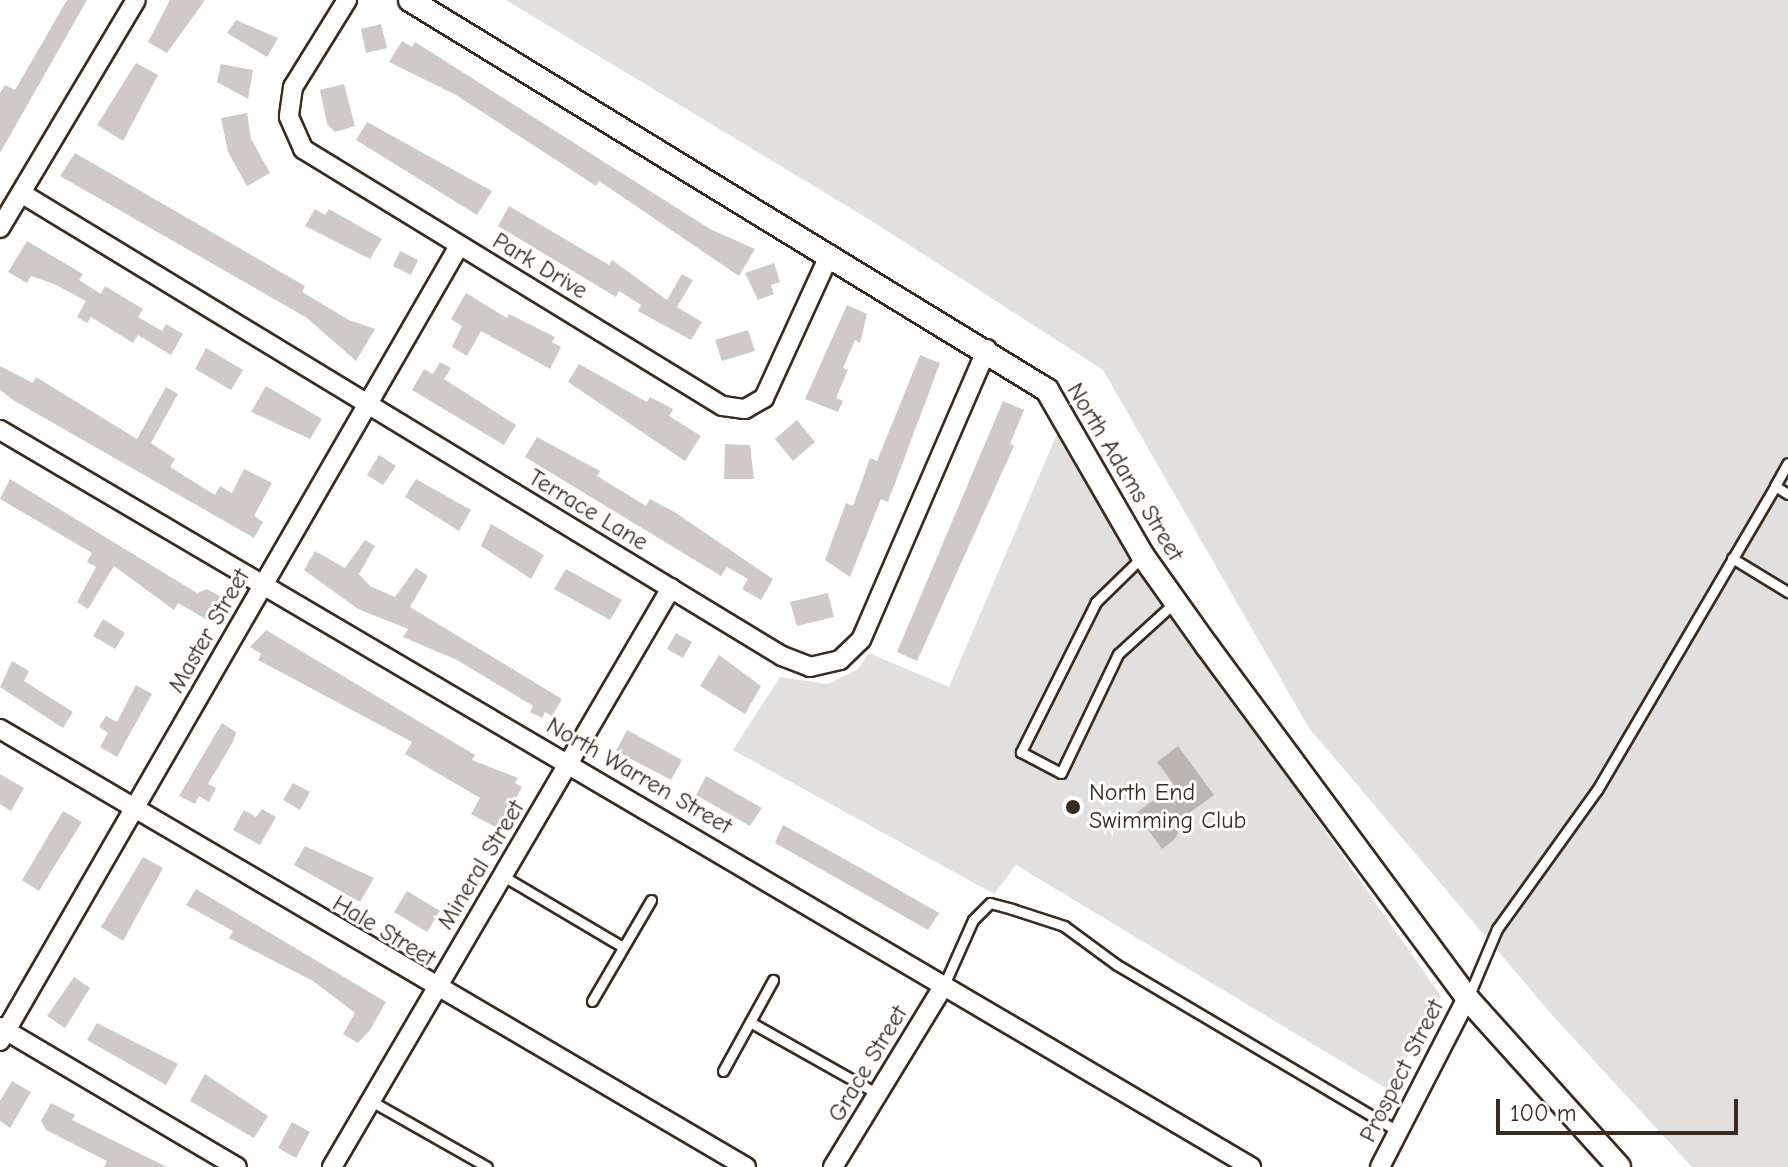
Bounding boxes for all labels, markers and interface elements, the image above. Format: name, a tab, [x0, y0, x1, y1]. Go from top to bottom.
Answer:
street label: Park Drive	[487, 226, 593, 306]
street label: North Adams Street	[1060, 378, 1190, 566]
street label: Terrace Lane	[523, 463, 653, 557]
street label: Master Street	[162, 564, 256, 698]
street label: North Warren Street	[541, 711, 737, 841]
place label: North End Swimming Club	[1089, 779, 1246, 835]
street label: Mineral Street	[431, 795, 531, 935]
marker: North End Swimming Club	[1064, 798, 1082, 816]
street label: Hale Street	[327, 889, 441, 973]
street label: Prospect Street	[1354, 995, 1450, 1147]
street label: Grace Street	[822, 1001, 914, 1127]
scale bar	[1500, 1083, 1742, 1133]
text: 100 m	[1510, 1099, 1577, 1127]

